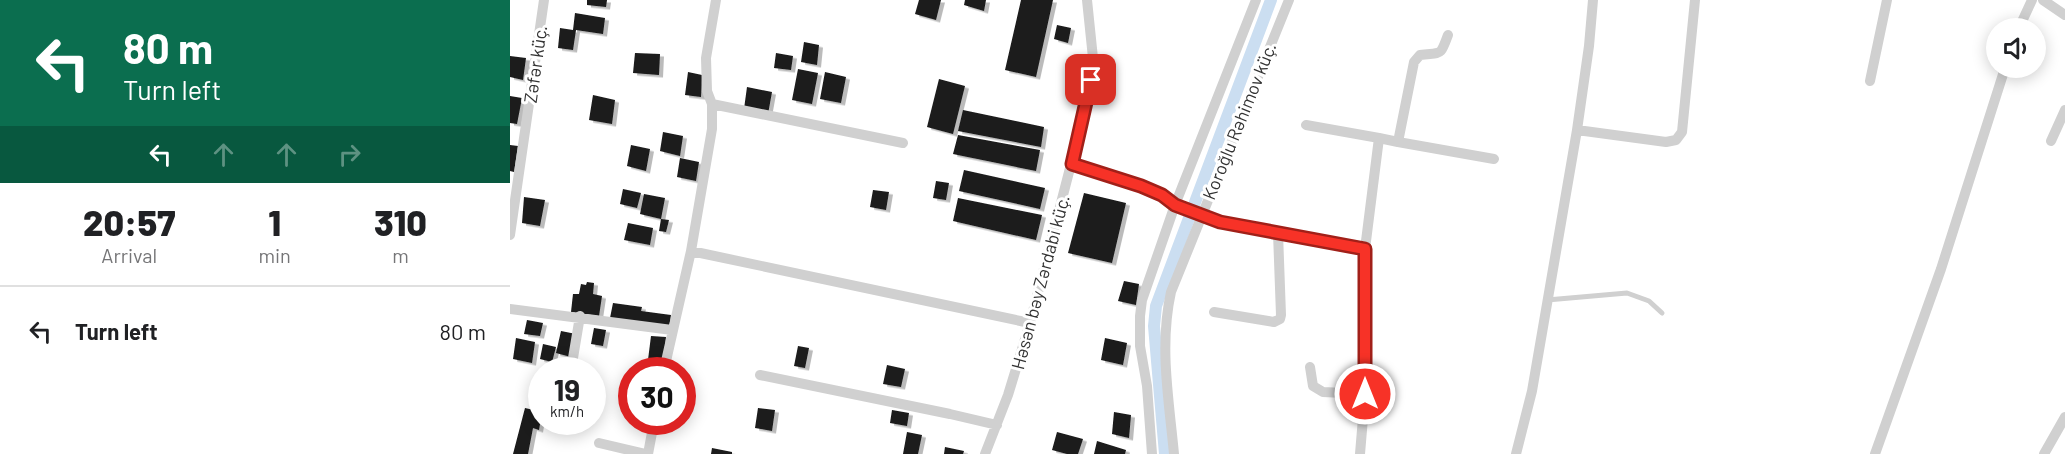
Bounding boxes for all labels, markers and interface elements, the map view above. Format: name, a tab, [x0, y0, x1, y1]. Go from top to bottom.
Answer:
map controls	[1986, 18, 2046, 78]
button: sound	[1986, 18, 2046, 78]
text: 80 m	[123, 22, 213, 72]
icon: left	[24, 24, 102, 102]
street label: Zəfər küç.	[519, 24, 551, 104]
street label: Koroğlu Rəhimov küç.	[1197, 39, 1281, 203]
pin	[1065, 54, 1116, 105]
icon: arrive	[1074, 63, 1107, 96]
text: Turn left	[123, 73, 221, 105]
icon: left	[144, 138, 177, 171]
icon: ahead	[207, 138, 240, 171]
icon: ahead	[270, 138, 303, 171]
icon: right	[333, 138, 366, 171]
street label: Həsən bəy Zərdabi küç.	[1006, 192, 1074, 372]
text: 20:57	[83, 200, 175, 243]
text: 1	[268, 200, 281, 243]
text: 310	[374, 200, 427, 243]
text: Arrival	[101, 243, 157, 267]
text: min	[258, 243, 291, 267]
text: m	[392, 243, 409, 267]
icon: left	[24, 315, 57, 348]
text: Turn left	[75, 318, 158, 344]
text: 80 m	[440, 318, 486, 344]
speed limit sign: 30	[618, 357, 696, 435]
position arrow	[1333, 362, 1397, 426]
text: 19	[554, 371, 580, 407]
text: km/h	[550, 402, 584, 420]

